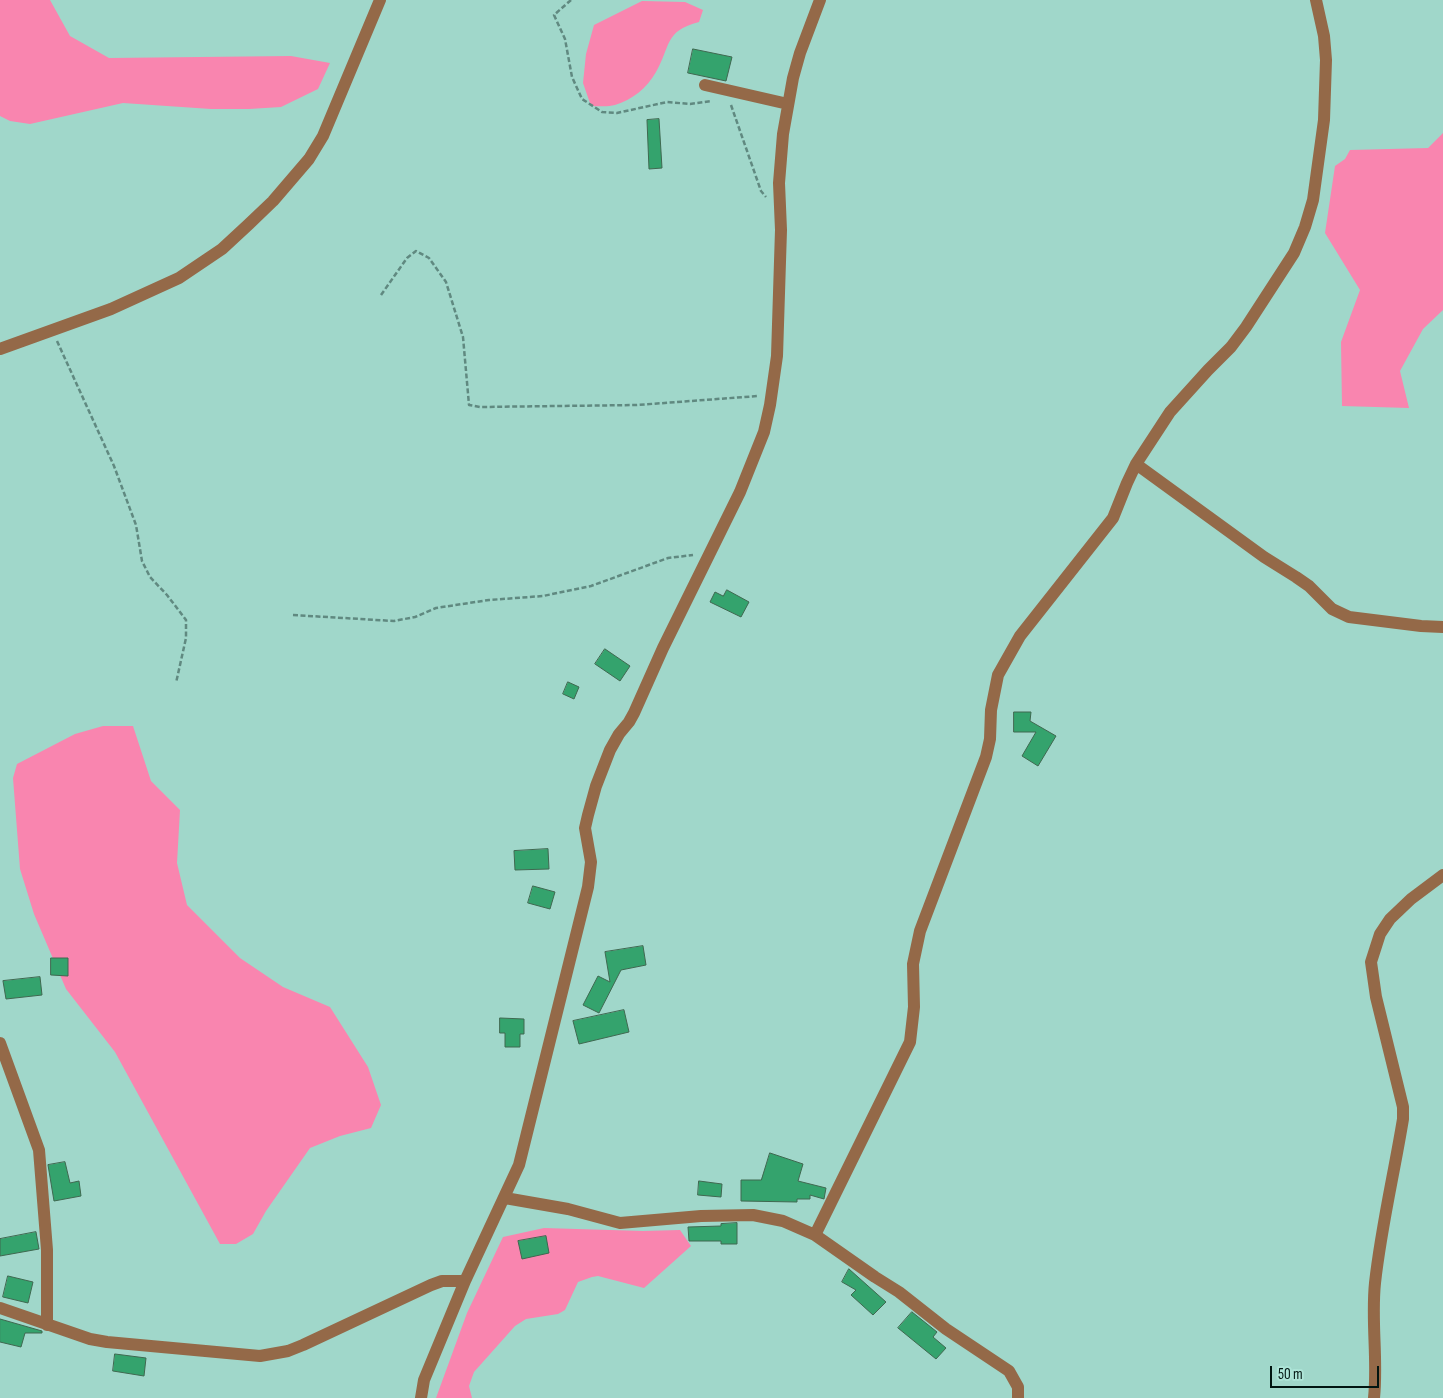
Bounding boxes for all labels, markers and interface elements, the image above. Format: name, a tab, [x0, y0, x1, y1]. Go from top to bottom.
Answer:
scale bar	[1273, 1356, 1382, 1388]
text: 50 m	[1278, 1365, 1303, 1384]

